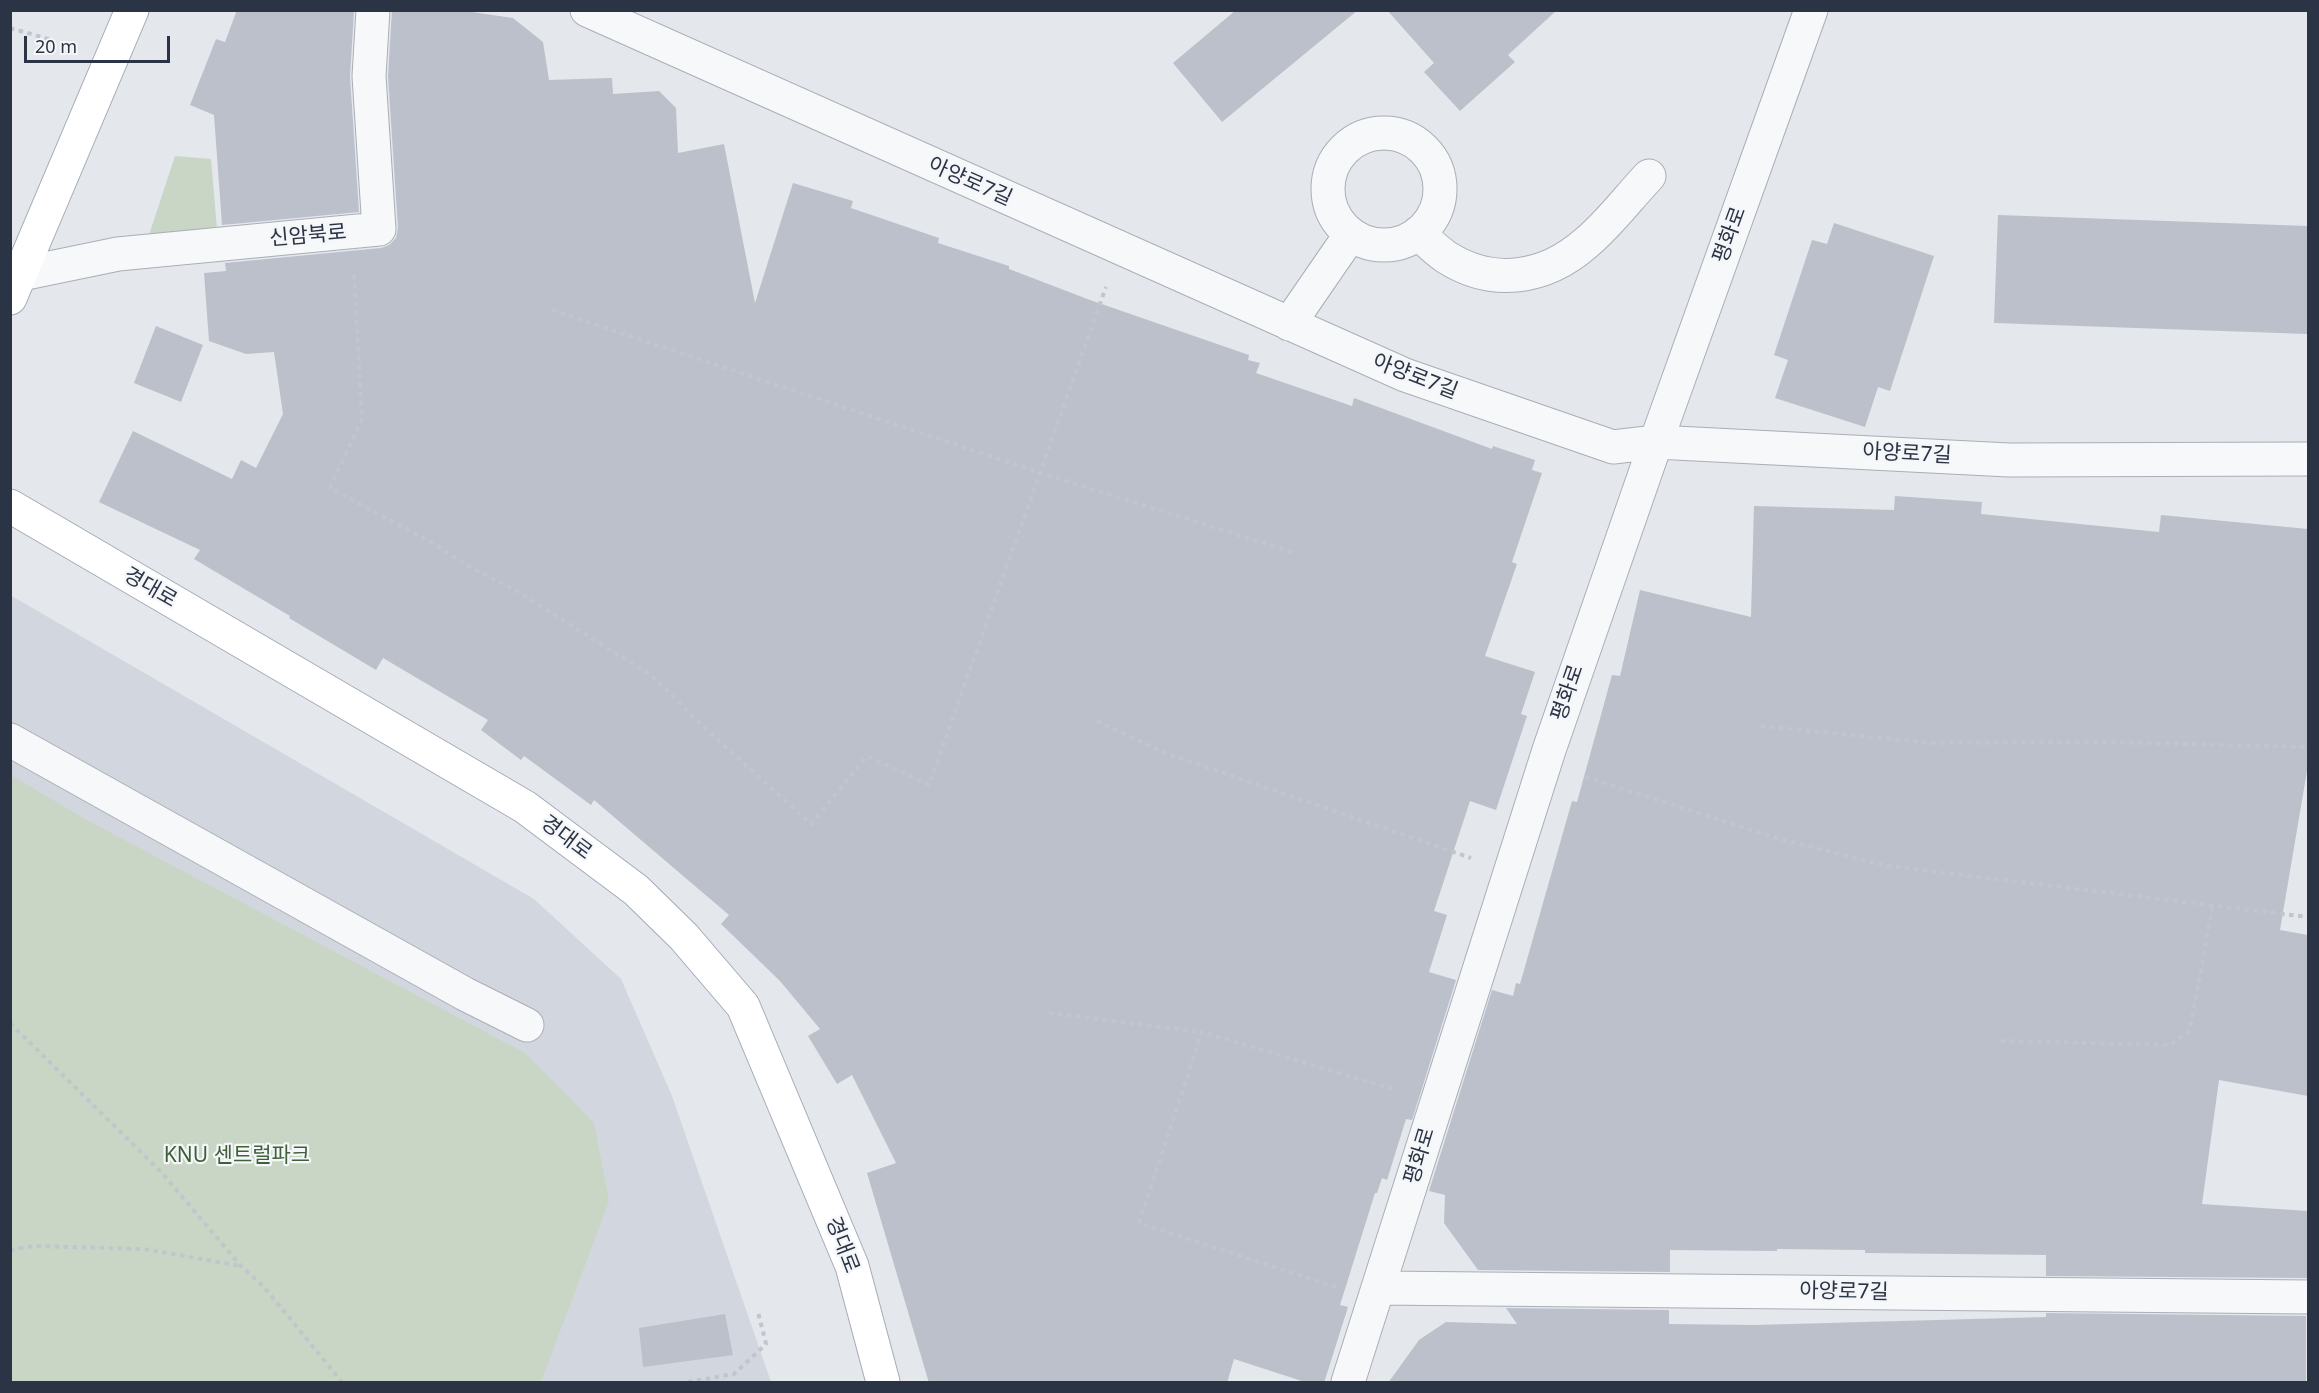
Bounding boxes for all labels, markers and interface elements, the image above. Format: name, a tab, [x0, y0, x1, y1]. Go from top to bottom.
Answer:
scale bar	[27, 24, 172, 62]
text: 20 m	[35, 34, 77, 58]
street label: 아양로7길	[924, 152, 1016, 212]
street label: 평화로	[1708, 203, 1752, 267]
street label: 신암북로	[268, 220, 348, 252]
street label: 아양로7길	[1369, 349, 1461, 405]
street label: 아양로7길	[1862, 439, 1952, 469]
street label: 경대로	[119, 563, 181, 613]
street label: 평화로	[1547, 661, 1589, 725]
street label: 경대로	[535, 810, 597, 866]
street label: 평화로	[1399, 1125, 1441, 1187]
park label: KNU 센트럴파크	[164, 1143, 310, 1169]
street label: 경대로	[820, 1213, 864, 1277]
street label: 아양로7길	[1799, 1279, 1889, 1305]

